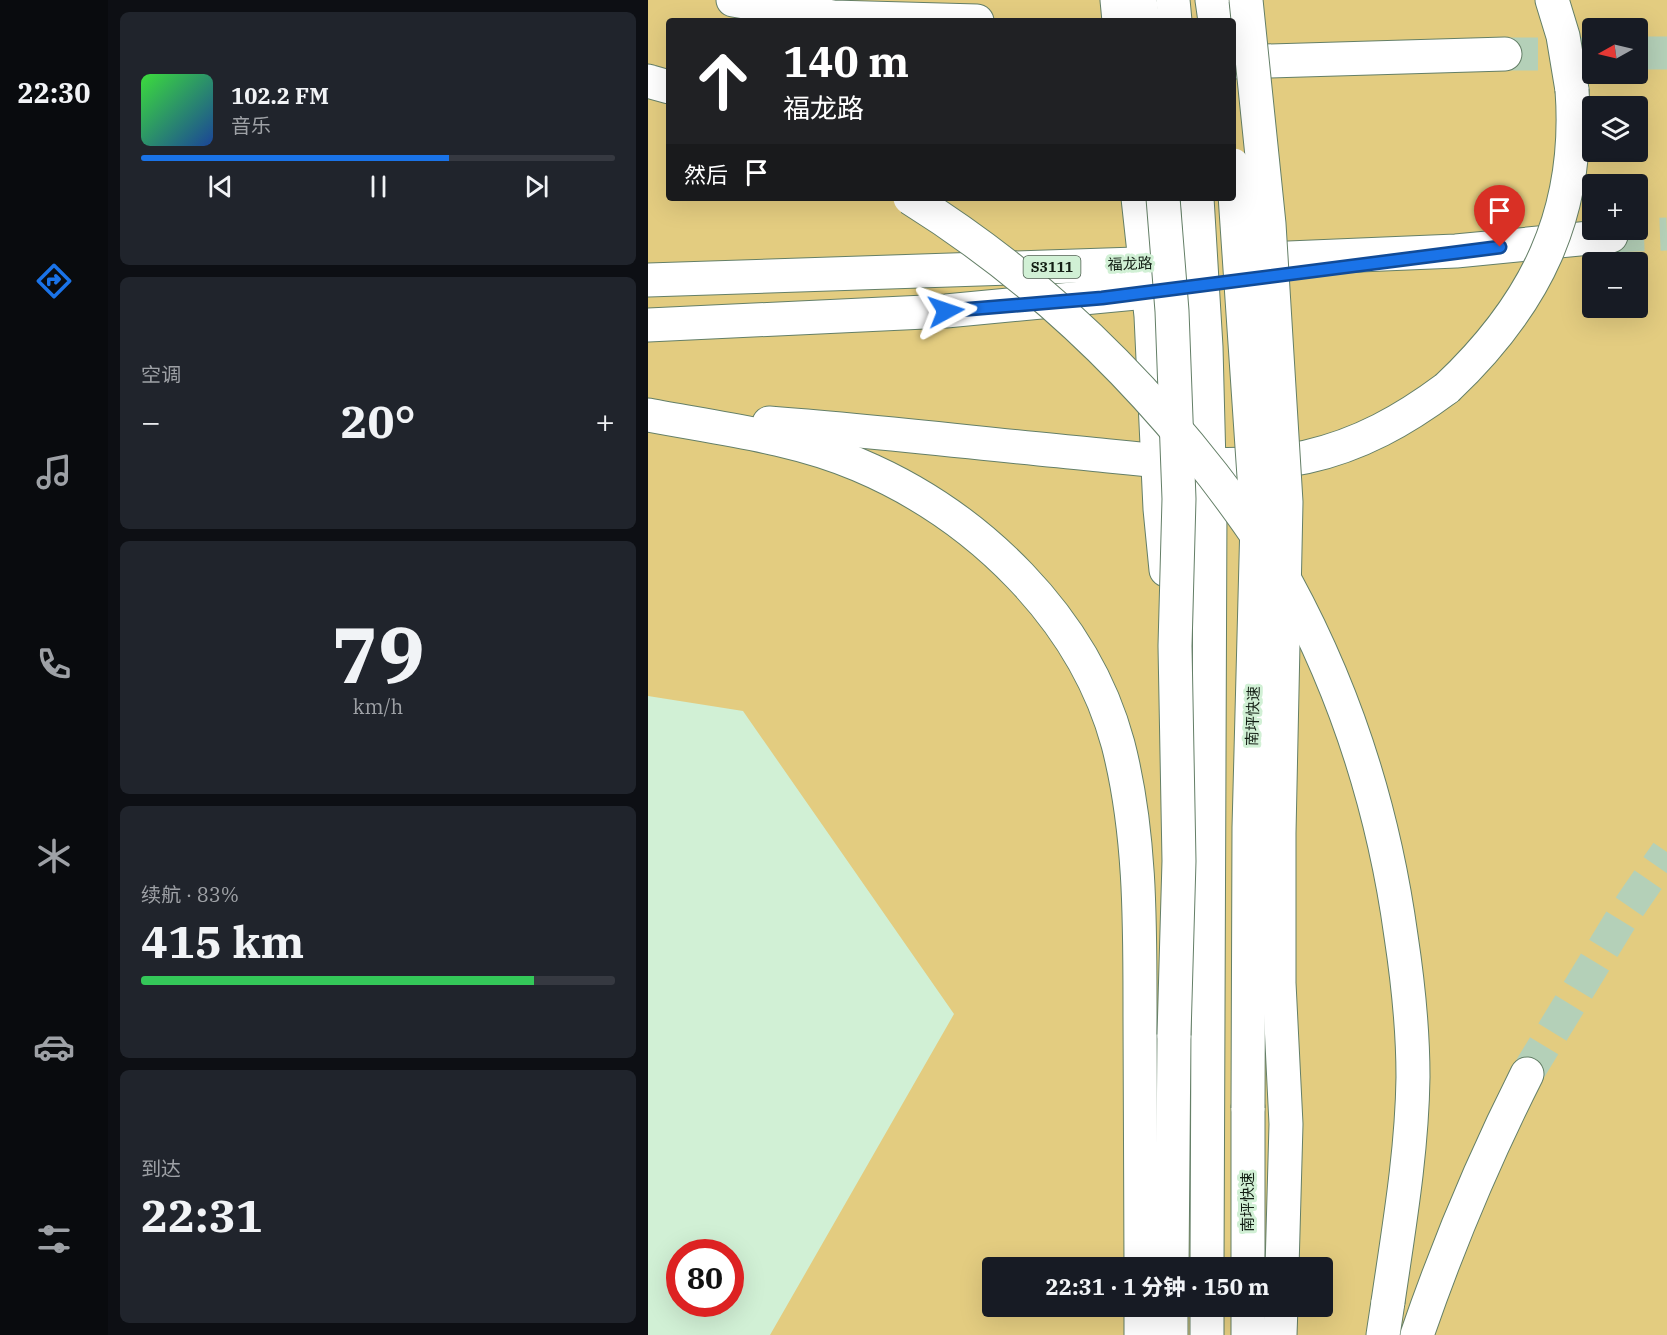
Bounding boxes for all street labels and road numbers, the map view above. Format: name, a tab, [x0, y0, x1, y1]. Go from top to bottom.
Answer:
street label: 福龙路	[1107, 253, 1153, 274]
road number: S3111	[1024, 256, 1080, 278]
street label: 南坪快速	[1242, 686, 1263, 746]
street label: 南坪快速	[1238, 1172, 1257, 1232]

